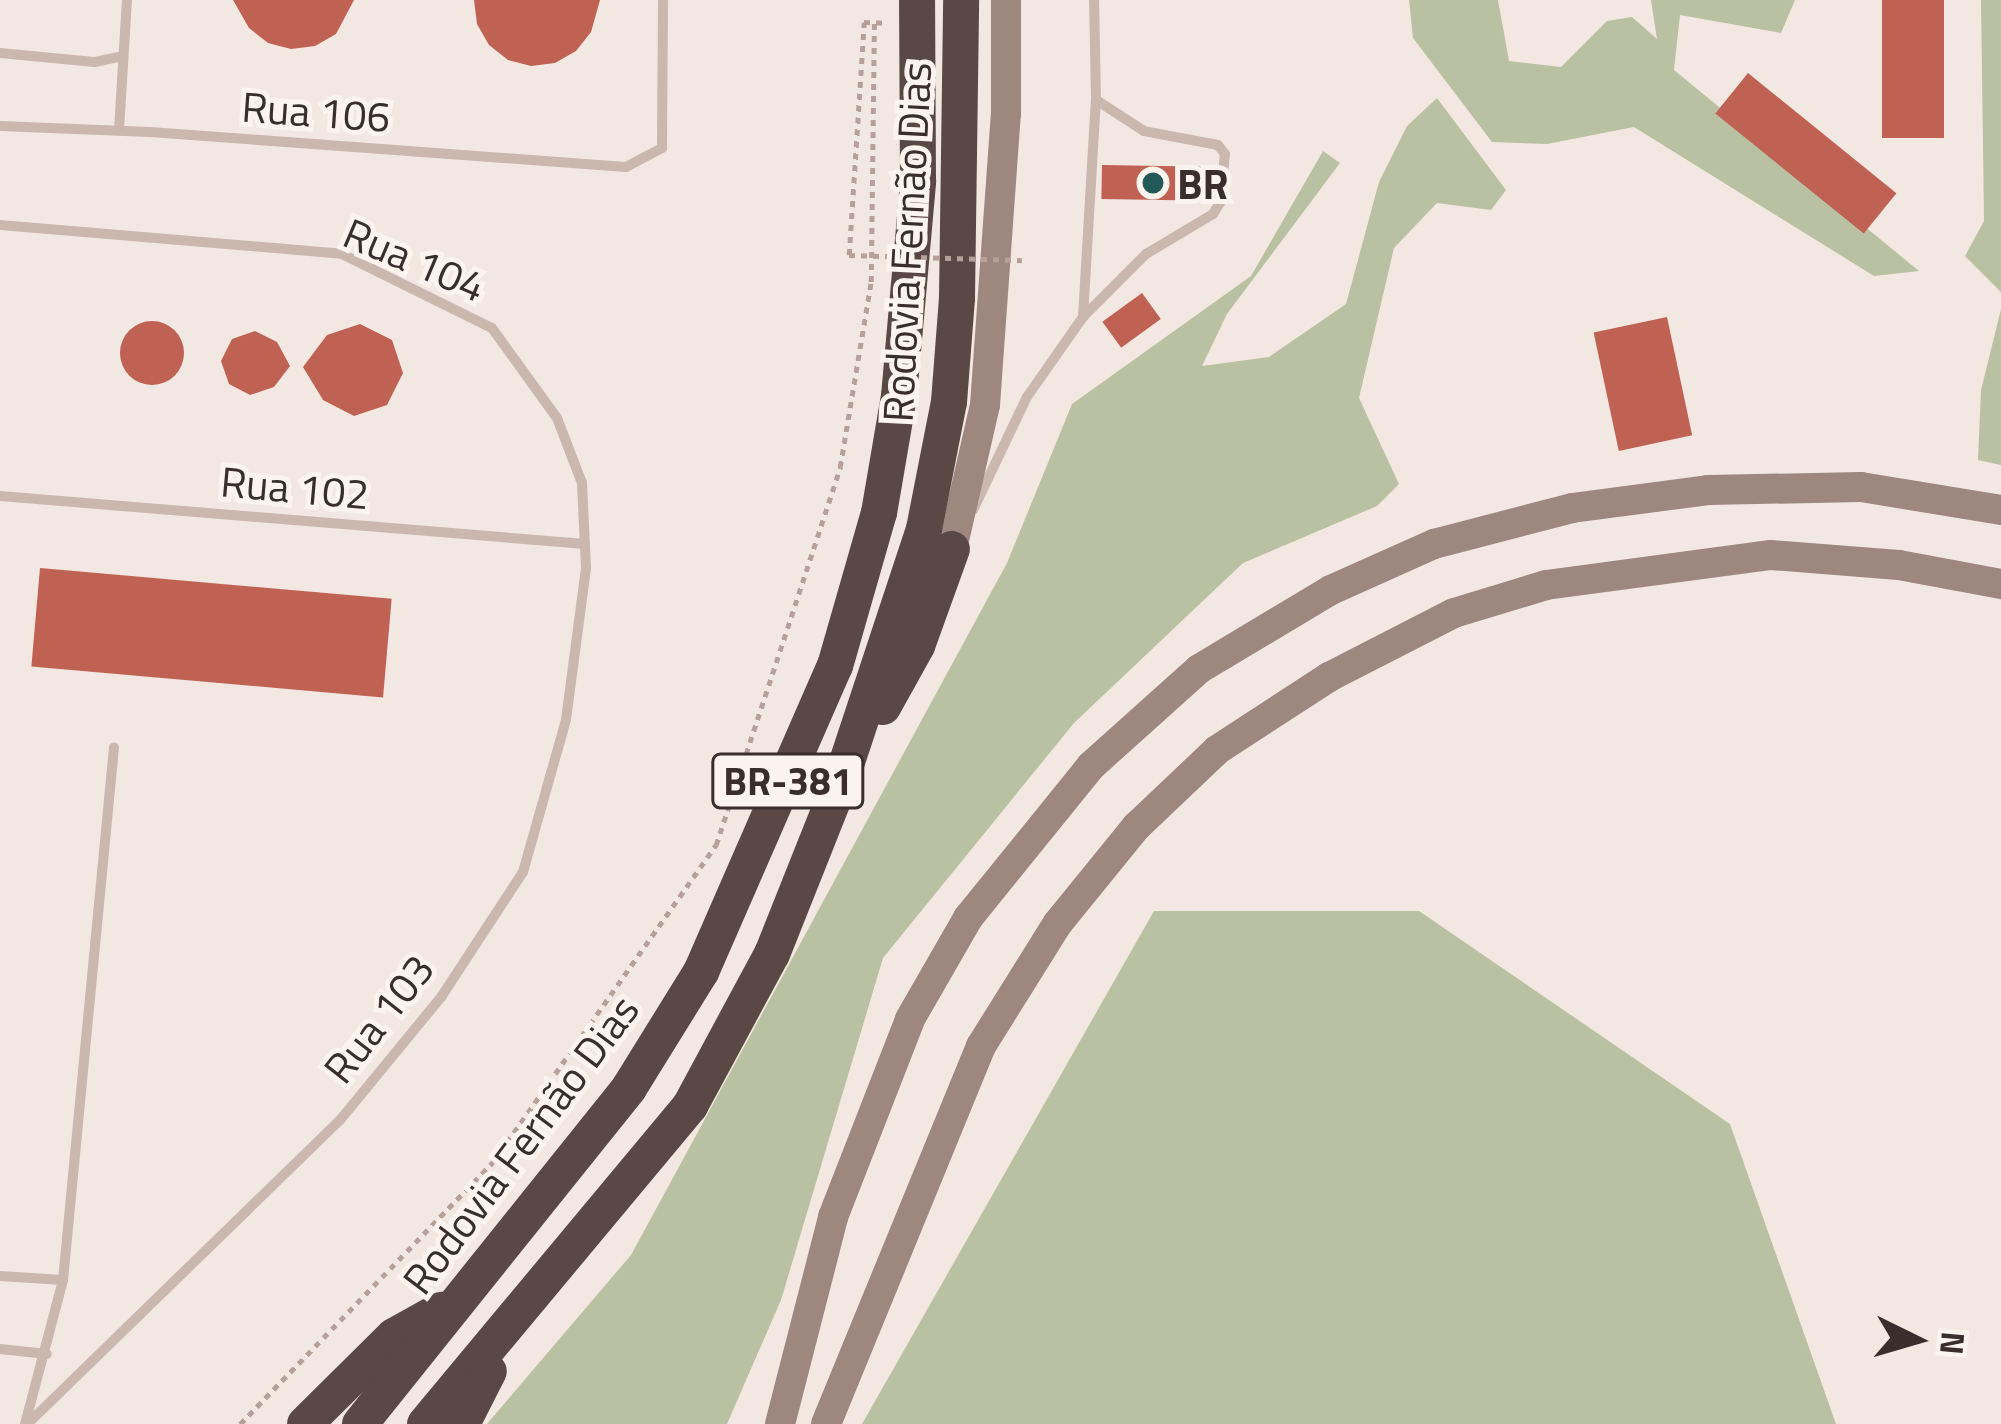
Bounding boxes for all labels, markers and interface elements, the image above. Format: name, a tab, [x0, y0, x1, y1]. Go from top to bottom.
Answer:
street label: Rodovia Fernão Dias	[871, 61, 941, 423]
street label: Rua 106	[240, 81, 392, 141]
place label: BR	[1177, 158, 1229, 208]
marker: BR	[1140, 170, 1166, 196]
street label: Rua 104	[337, 207, 493, 311]
street label: Rua 102	[219, 455, 371, 519]
road number: BR-381	[710, 748, 866, 814]
street label: Rua 103	[312, 944, 444, 1092]
street label: Rodovia Fernão Dias	[391, 985, 649, 1303]
north arrow	[1857, 1280, 1977, 1400]
text: N	[1927, 1330, 1979, 1357]

